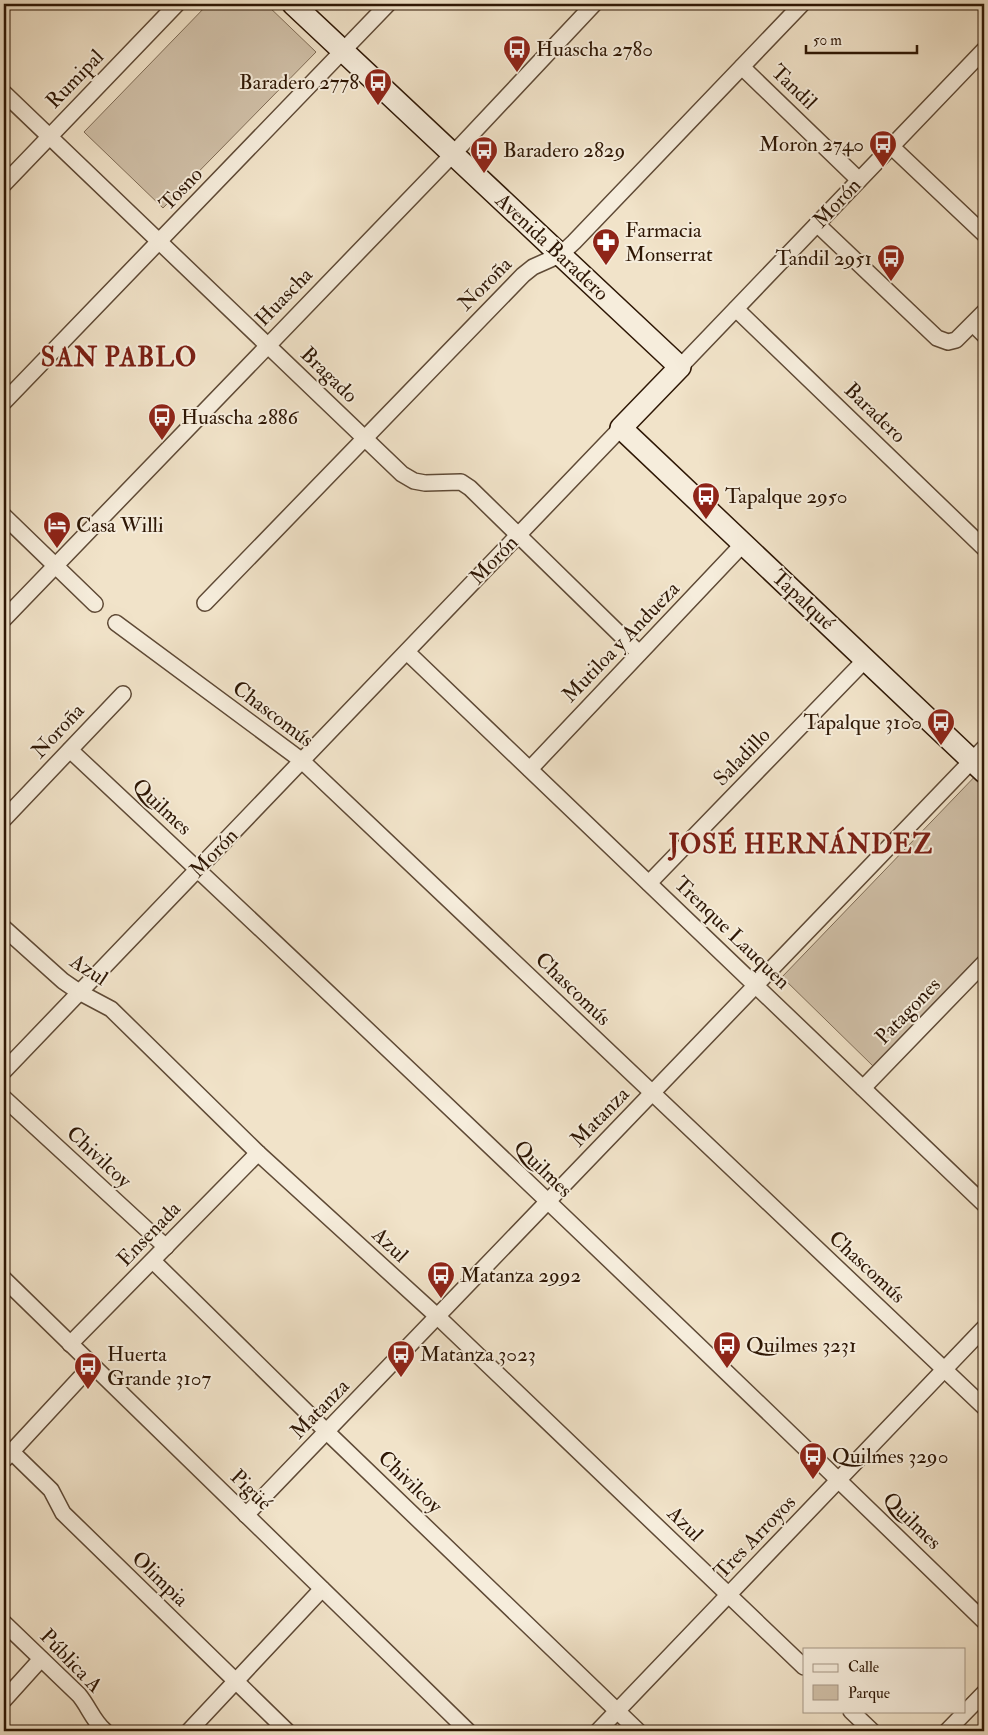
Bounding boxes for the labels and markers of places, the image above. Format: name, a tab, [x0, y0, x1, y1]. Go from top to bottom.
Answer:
bus stop icon: Huascha 2780	[502, 34, 532, 73]
place label: Huascha 2780	[536, 36, 653, 63]
bus stop icon: Baradero 2778	[363, 67, 393, 106]
place label: Baradero 2778	[239, 69, 359, 96]
bus stop icon: Moron 2740	[868, 129, 898, 168]
place label: Moron 2740	[759, 131, 864, 158]
bus stop icon: Baradero 2829	[469, 135, 499, 174]
place label: Baradero 2829	[503, 137, 625, 164]
place label: Farmacia Monserrat	[625, 217, 713, 268]
pharmacy icon: Farmacia Monserrat	[591, 227, 621, 266]
bus stop icon: Tandil 2951	[876, 243, 906, 282]
place label: Tandil 2951	[776, 245, 872, 272]
bus stop icon: Huascha 2886	[147, 402, 177, 441]
place label: Huascha 2886	[181, 404, 300, 431]
bus stop icon: Tapalque 2950	[691, 481, 721, 520]
place label: Tapalque 2950	[725, 483, 848, 510]
hotel icon: Casa Willi	[42, 510, 72, 549]
place label: Casa Willi	[76, 512, 164, 539]
bus stop icon: Tapalque 3100	[926, 707, 956, 746]
place label: Tapalque 3100	[804, 709, 922, 736]
bus stop icon: Matanza 2992	[426, 1260, 456, 1299]
place label: Matanza 2992	[460, 1262, 581, 1289]
bus stop icon: Quilmes 3231	[712, 1330, 742, 1369]
place label: Quilmes 3231	[746, 1332, 856, 1359]
bus stop icon: Matanza 3023	[386, 1339, 416, 1378]
place label: Huerta Grande 3107	[107, 1341, 212, 1392]
place label: Matanza 3023	[420, 1341, 536, 1368]
bus stop icon: Huerta Grande 3107	[73, 1351, 103, 1390]
bus stop icon: Quilmes 3290	[798, 1441, 828, 1480]
place label: Quilmes 3290	[832, 1443, 948, 1470]

